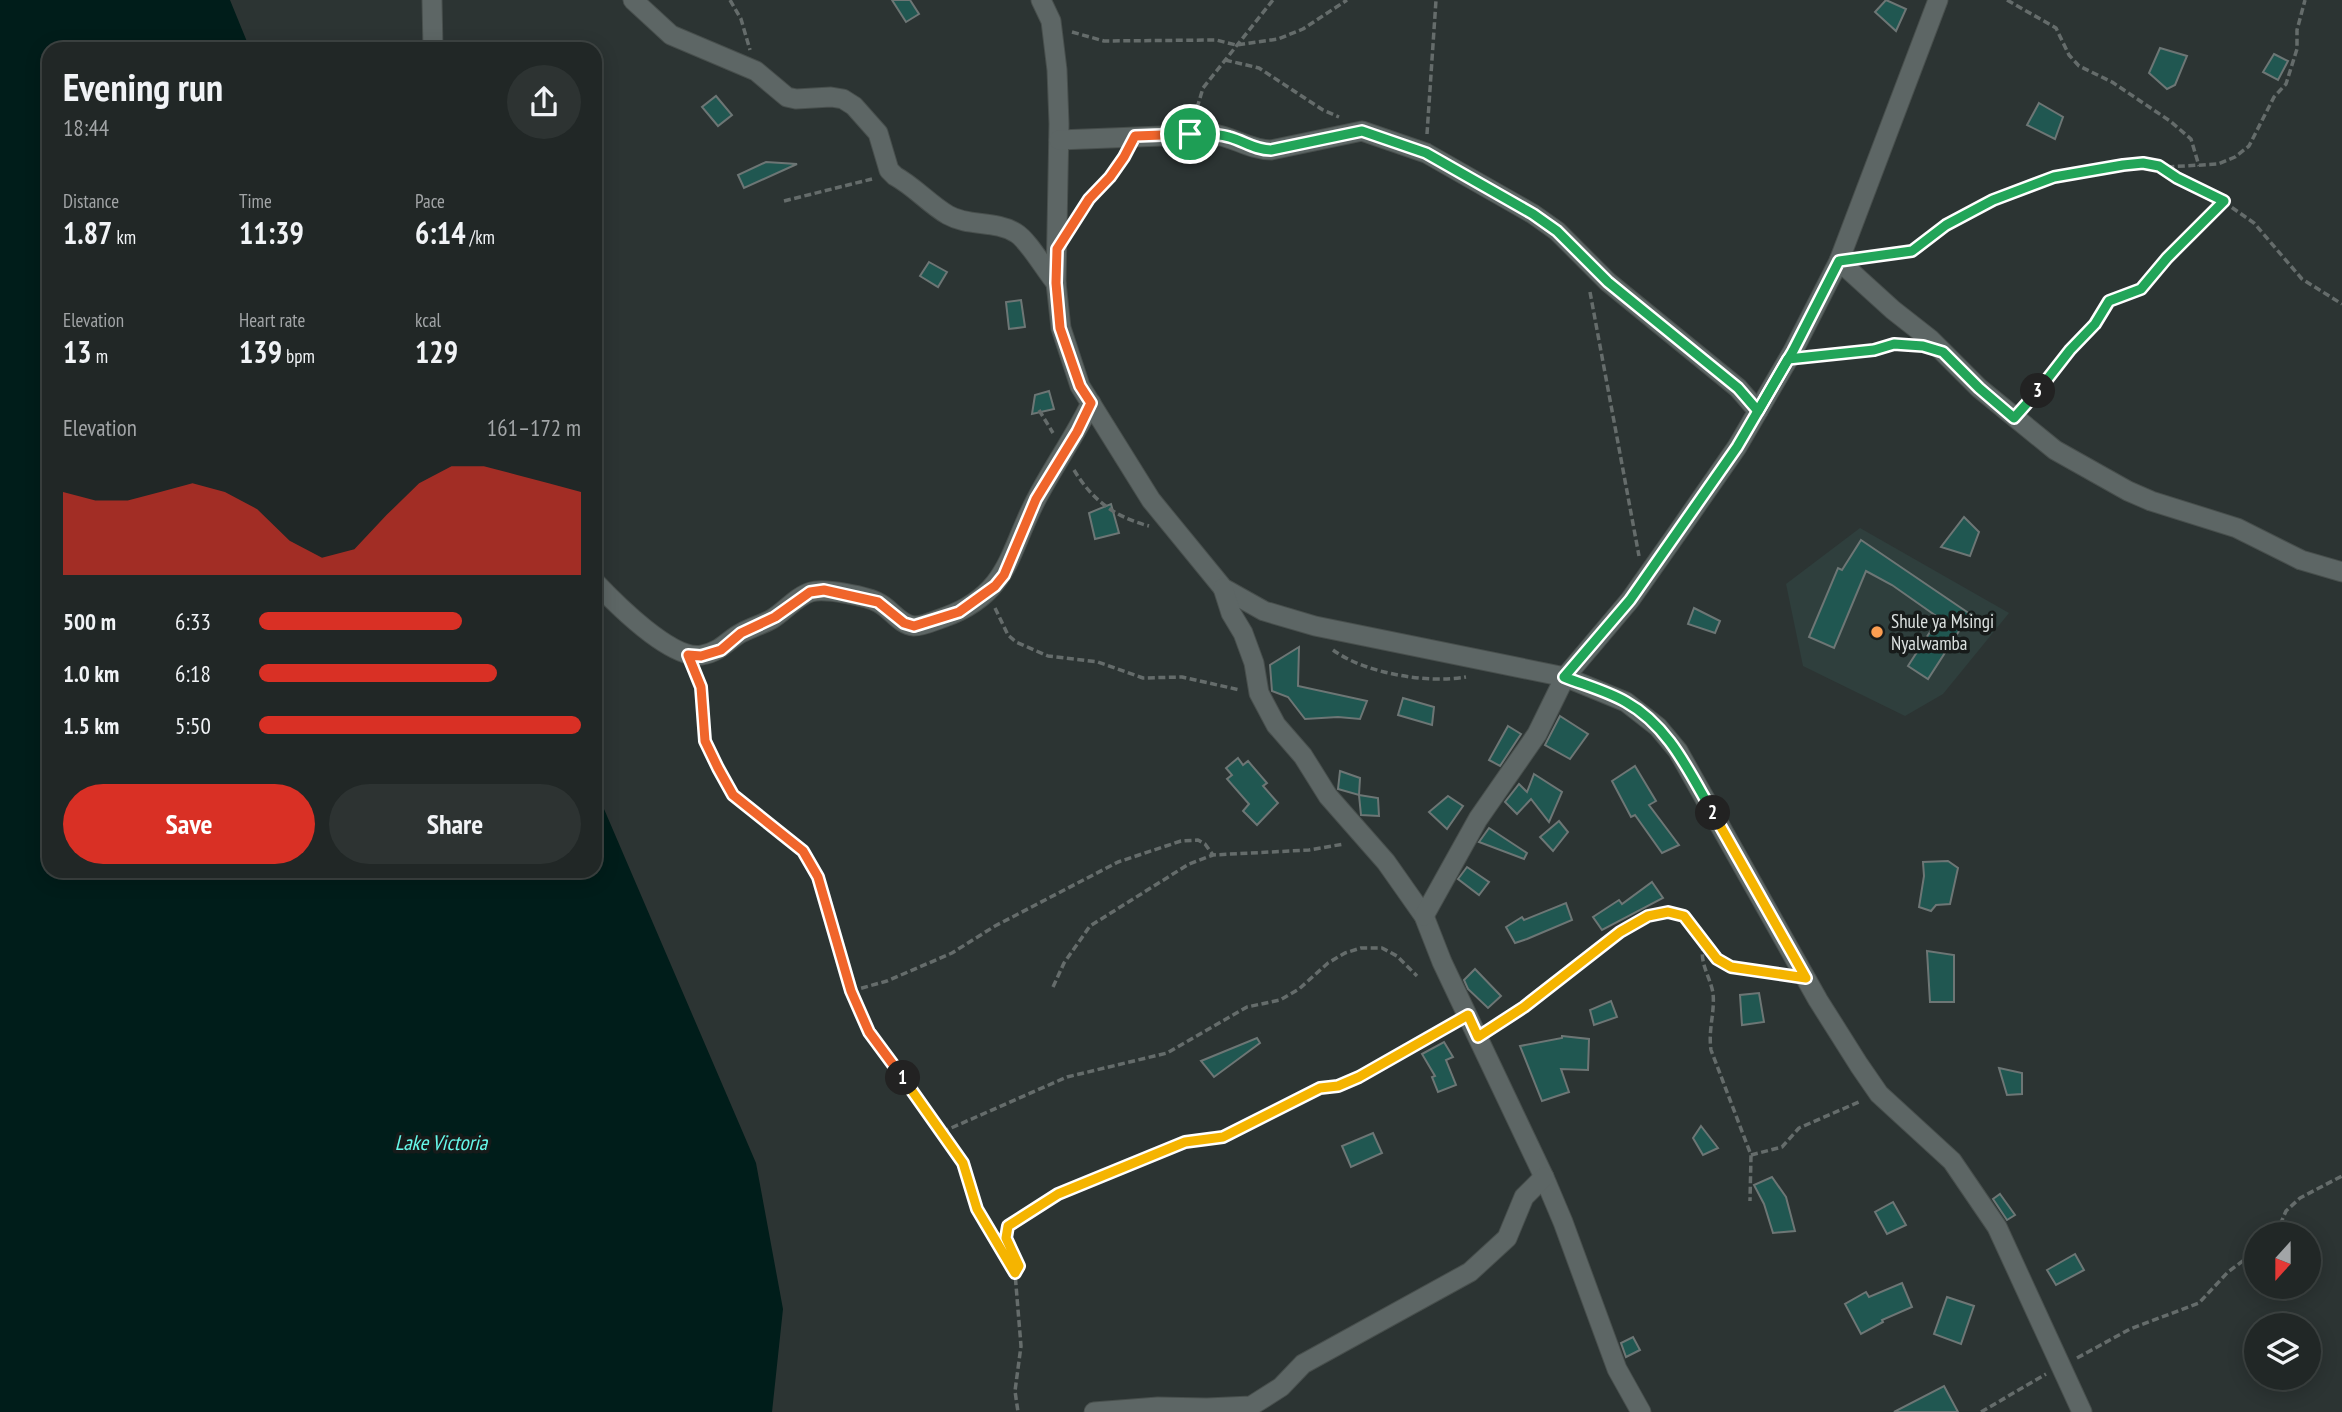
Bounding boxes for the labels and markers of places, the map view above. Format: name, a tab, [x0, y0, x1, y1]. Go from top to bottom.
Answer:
pin	[1160, 104, 1220, 164]
pin: 3	[2021, 374, 2056, 408]
place label: Shule ya Msingi Nyalwamba	[1891, 609, 1994, 655]
marker: Shule ya Msingi Nyalwamba	[1869, 624, 1885, 640]
pin: 2	[1696, 796, 1730, 830]
pin: 1	[886, 1060, 920, 1096]

